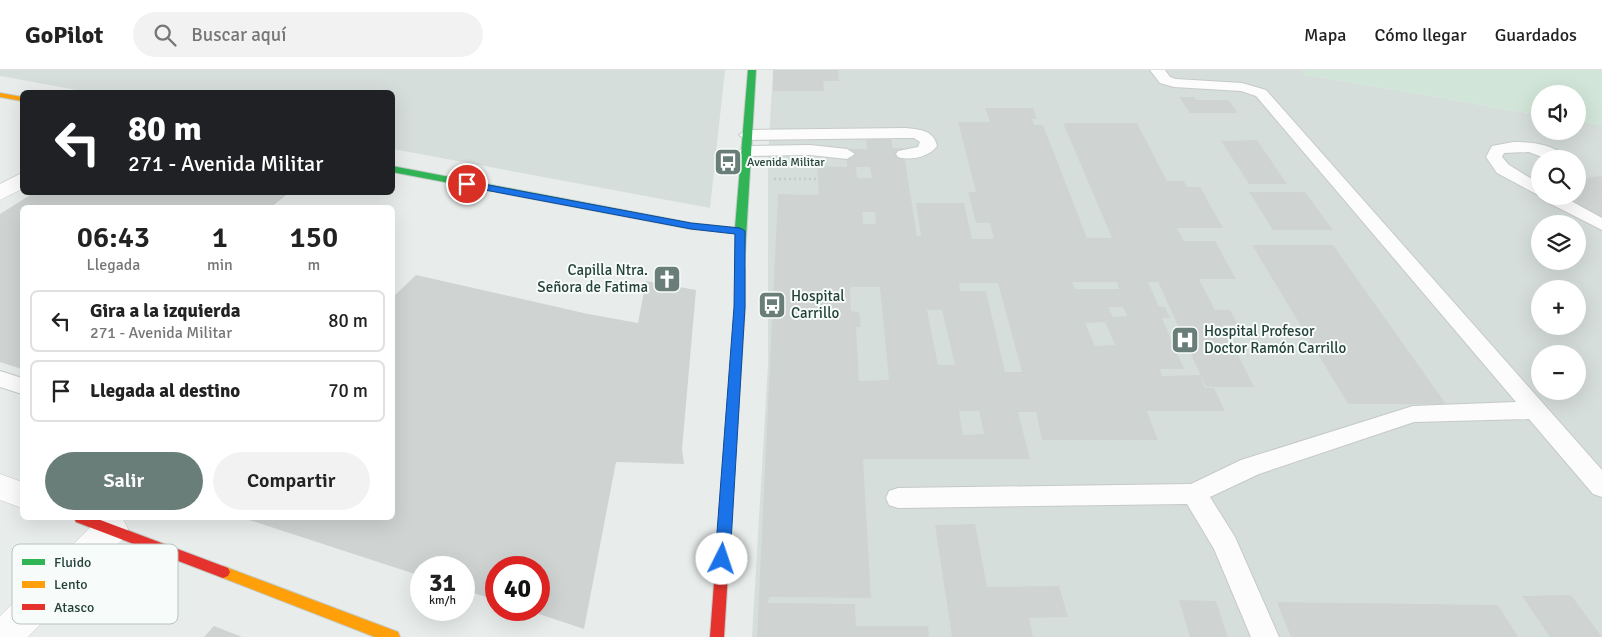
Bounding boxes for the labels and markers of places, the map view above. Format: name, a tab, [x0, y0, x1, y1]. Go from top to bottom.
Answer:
bus stop icon: Avenida Militar	[713, 147, 743, 177]
place label: Avenida Militar	[747, 155, 825, 170]
pin	[446, 163, 488, 205]
place label: Capilla Ntra. Señora de Fatima	[537, 261, 648, 296]
church icon: Capilla Ntra. Señora de Fatima	[652, 264, 682, 294]
place label: Hospital Carrillo	[791, 287, 845, 322]
bus stop icon: Hospital Carrillo	[757, 290, 787, 320]
place label: Hospital Profesor Doctor Ramón Carrillo	[1204, 322, 1346, 357]
hospital icon: Hospital Profesor Doctor Ramón Carrillo	[1170, 325, 1200, 355]

